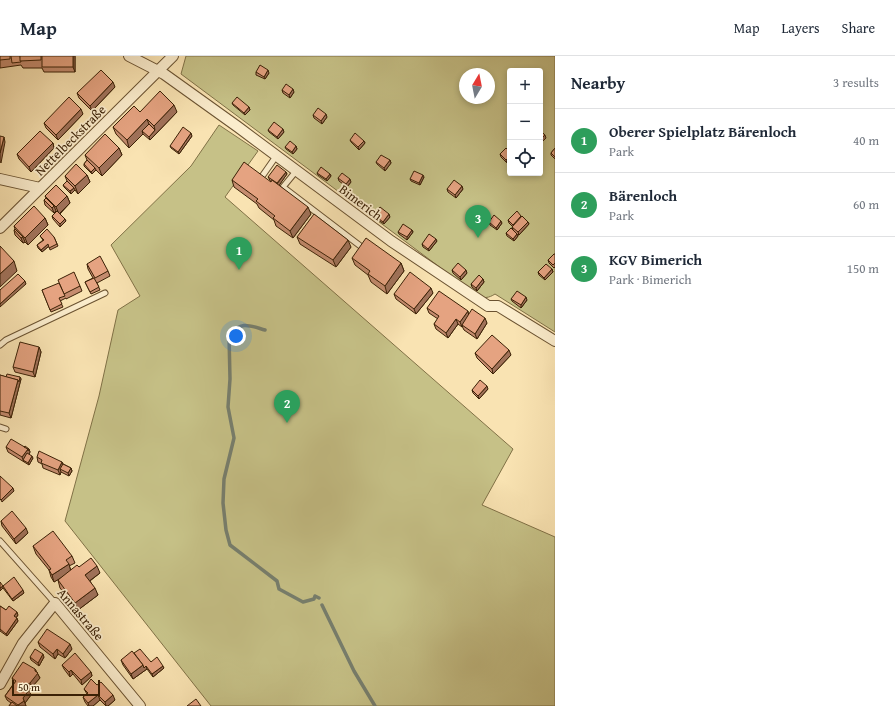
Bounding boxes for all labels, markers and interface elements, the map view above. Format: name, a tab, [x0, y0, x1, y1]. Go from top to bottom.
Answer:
text: Map	[20, 14, 57, 42]
text: Map	[734, 18, 760, 38]
text: Layers	[782, 18, 820, 38]
text: Share	[842, 18, 875, 38]
north arrow	[459, 68, 495, 104]
map controls	[507, 68, 543, 176]
button: +	[507, 68, 543, 104]
text: Nearby	[571, 70, 625, 95]
text: 3 results	[833, 73, 879, 92]
street label: Nettelbeckstraße	[31, 101, 110, 180]
button: −	[507, 104, 543, 140]
text: Oberer Spielplatz Bärenloch	[609, 121, 796, 142]
text: 1	[581, 131, 587, 150]
text: 40 m	[853, 131, 879, 150]
button: locate	[507, 140, 543, 176]
text: Park	[609, 142, 634, 161]
street label: Bimerich	[335, 180, 387, 225]
text: Bärenloch	[609, 185, 677, 206]
text: 2	[581, 195, 587, 214]
text: 60 m	[853, 195, 879, 214]
pin: 3	[465, 205, 491, 238]
text: Park	[609, 206, 634, 225]
pin: 1	[226, 237, 252, 270]
text: KGV Bimerich	[609, 249, 702, 270]
text: 3	[581, 259, 587, 278]
text: 150 m	[847, 259, 879, 278]
text: Park · Bimerich	[609, 270, 692, 289]
your location	[226, 326, 246, 346]
pin: 2	[274, 390, 300, 423]
street label: Annastraße	[53, 584, 108, 645]
scale bar	[12, 678, 100, 697]
text: 50 m	[18, 679, 40, 695]

